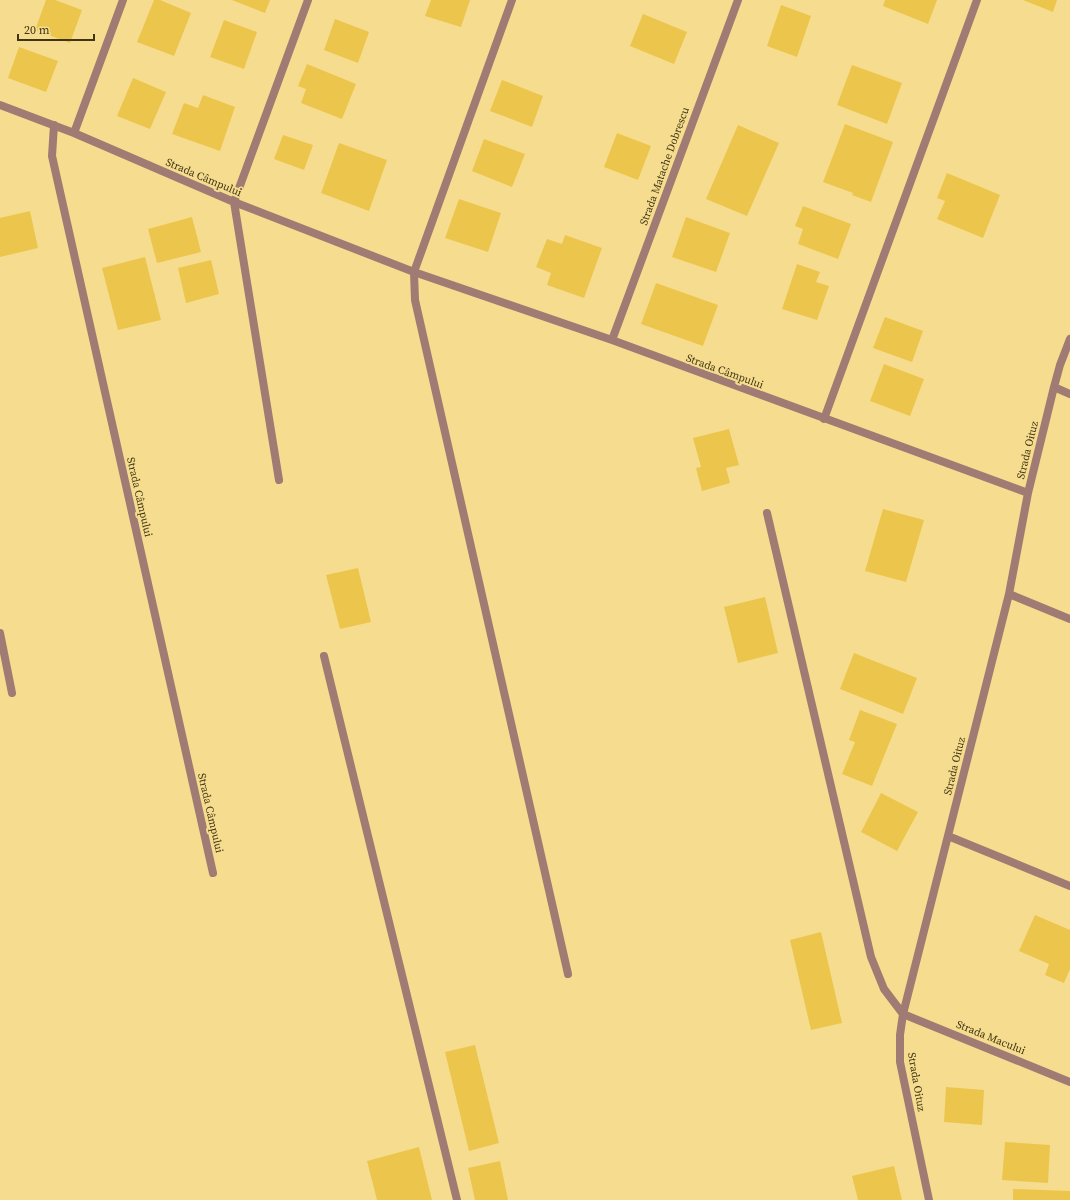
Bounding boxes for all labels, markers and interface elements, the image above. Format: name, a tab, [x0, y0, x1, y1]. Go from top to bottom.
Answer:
scale bar	[18, 16, 94, 42]
text: 20 m	[24, 22, 50, 38]
street label: Strada Matache Dobrescu	[636, 104, 693, 227]
street label: Strada Câmpului	[163, 155, 244, 200]
street label: Strada Câmpului	[684, 351, 766, 392]
street label: Strada Oituz	[1013, 419, 1042, 481]
street label: Strada Câmpului	[123, 456, 156, 538]
street label: Strada Oituz	[940, 735, 969, 797]
street label: Strada Câmpului	[194, 772, 227, 854]
street label: Strada Macului	[954, 1017, 1028, 1058]
street label: Strada Oituz	[904, 1051, 929, 1113]

